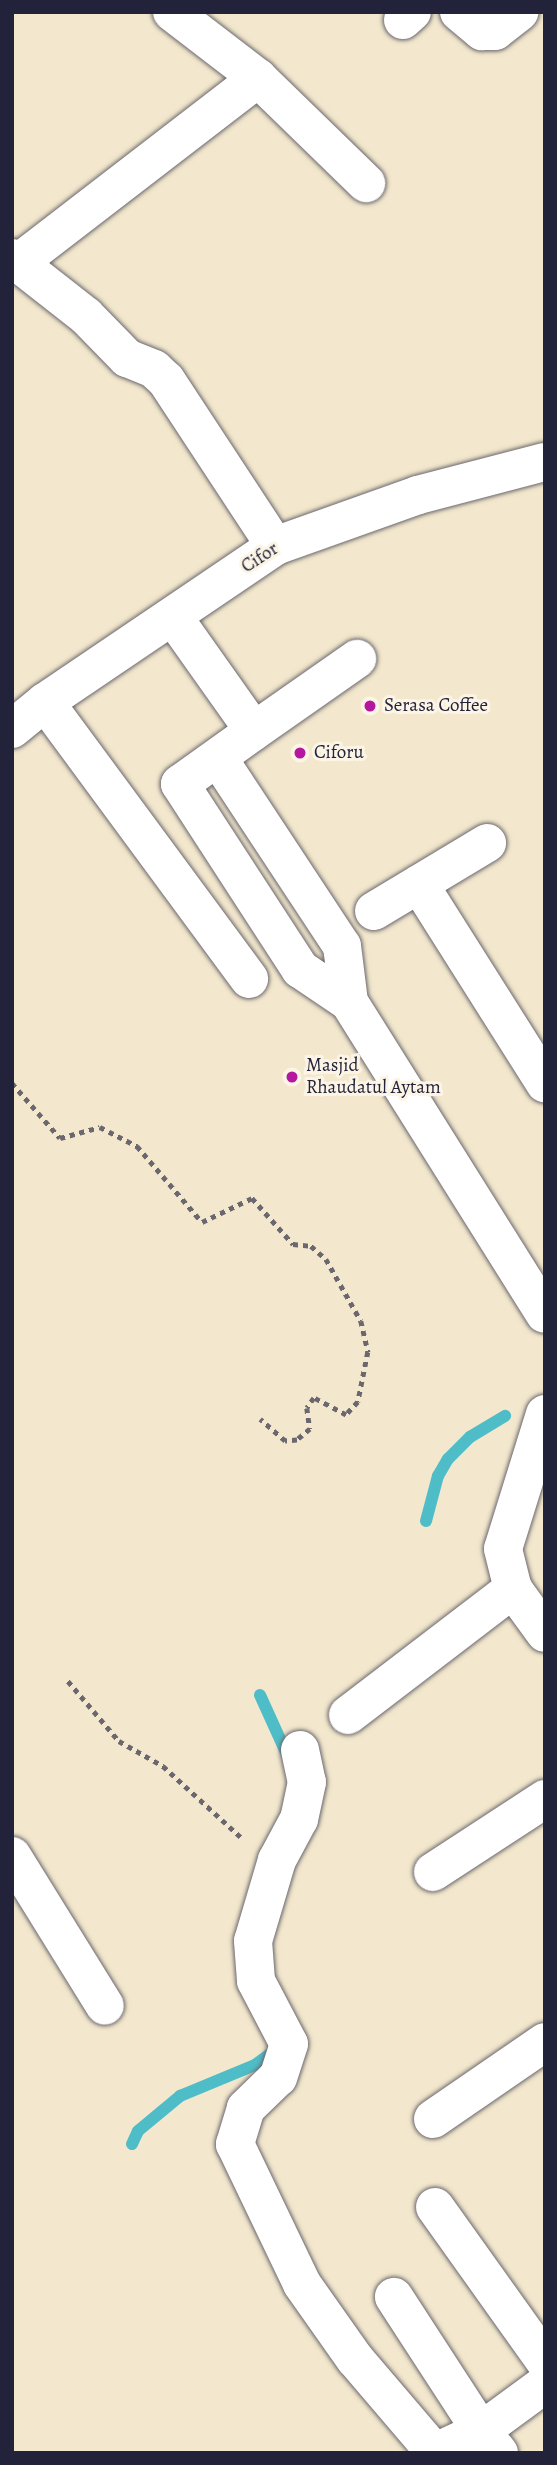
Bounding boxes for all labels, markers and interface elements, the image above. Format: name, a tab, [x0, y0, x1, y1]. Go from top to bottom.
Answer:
street label: Cifor	[237, 538, 283, 578]
place label: Serasa Coffee	[384, 695, 488, 717]
marker: Serasa Coffee	[362, 698, 378, 714]
place label: Ciforu	[314, 742, 364, 764]
marker: Ciforu	[292, 745, 308, 761]
place label: Masjid Rhaudatul Aytam	[306, 1055, 441, 1099]
marker: Masjid Rhaudatul Aytam	[284, 1069, 300, 1085]

